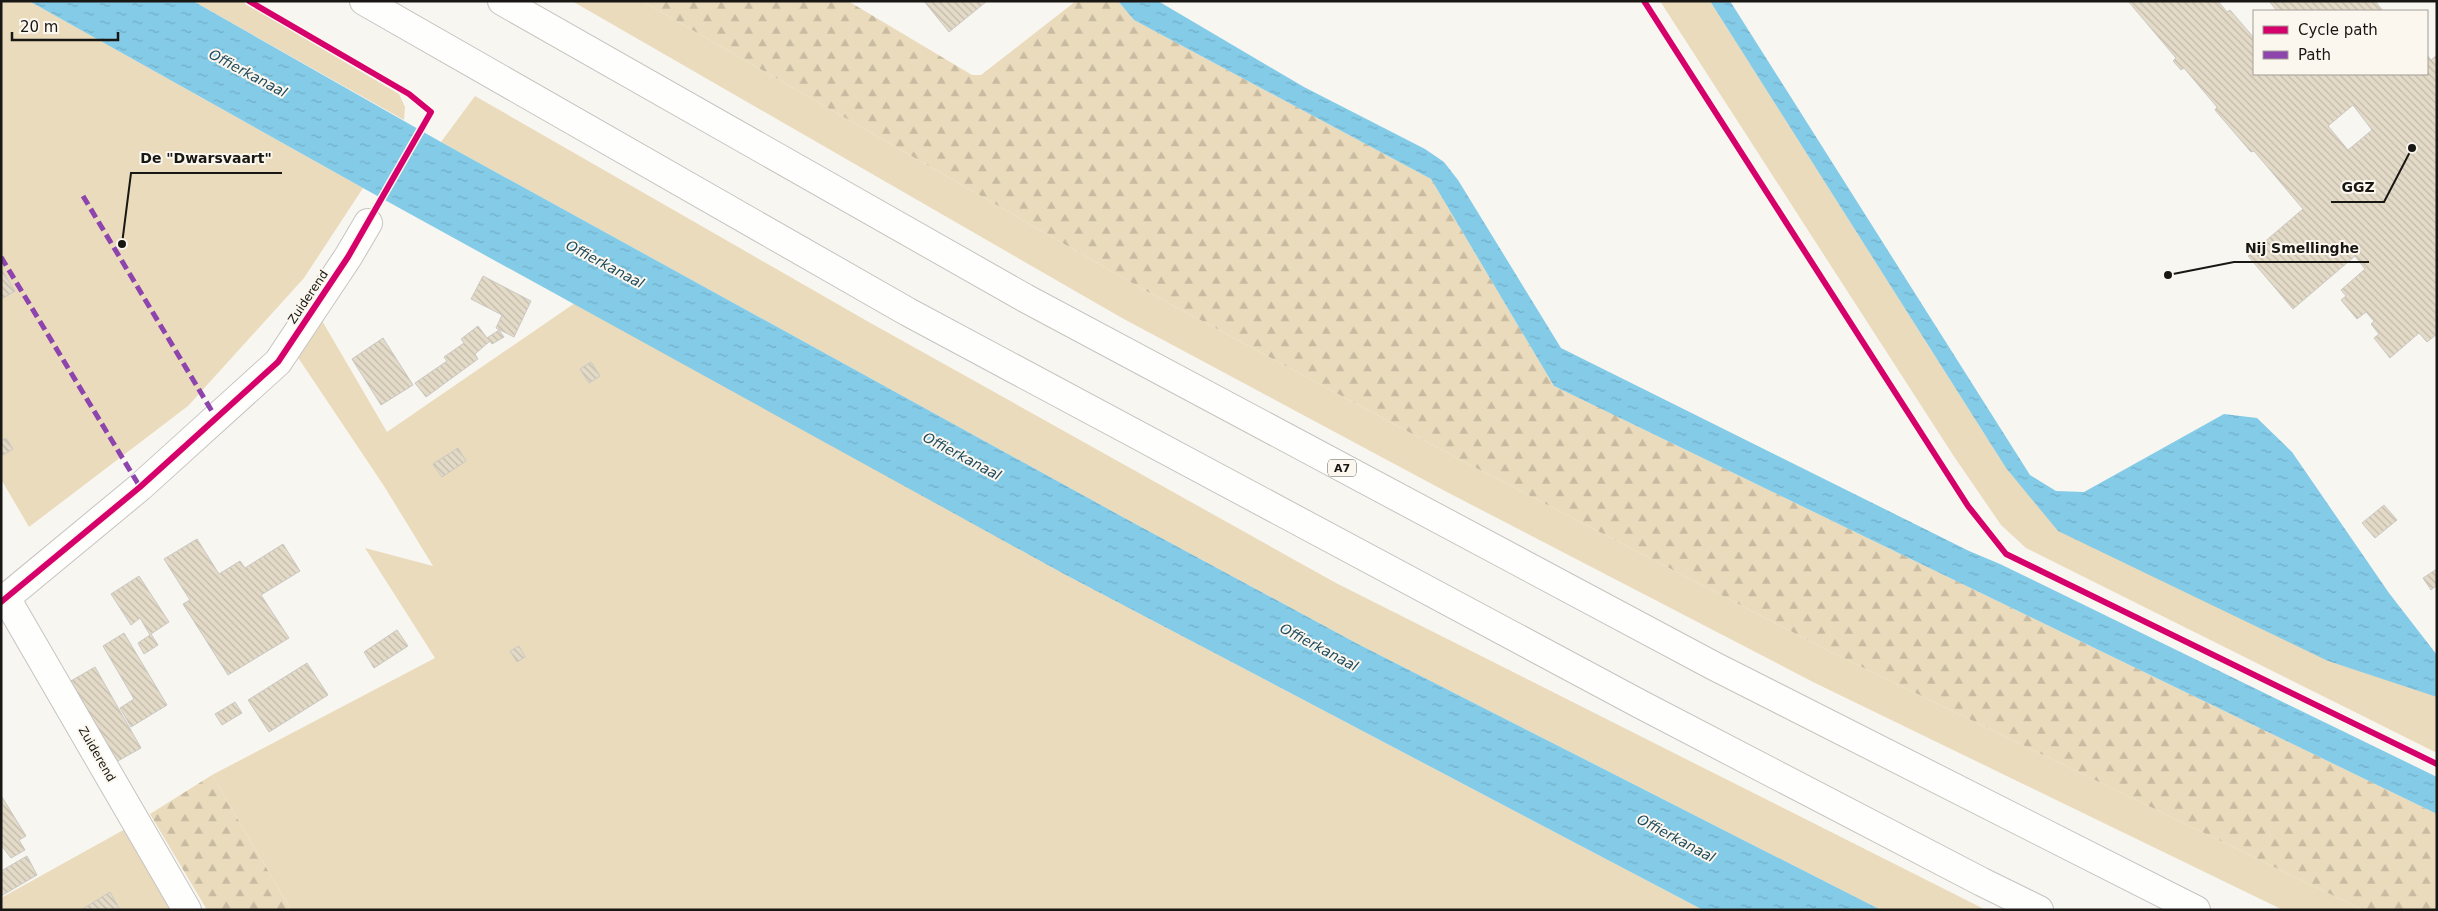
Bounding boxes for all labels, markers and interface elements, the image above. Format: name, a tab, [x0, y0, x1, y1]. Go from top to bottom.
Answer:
scale bar	[12, 10, 119, 42]
legend	[2253, 10, 2428, 75]
text: 20 m	[20, 18, 58, 36]
text: Cycle path	[2298, 21, 2378, 39]
water label: Offierkanaal	[206, 46, 290, 100]
text: Path	[2298, 46, 2331, 64]
callout: De "Dwarsvaart"	[131, 144, 282, 173]
text: De "Dwarsvaart"	[140, 150, 272, 166]
callout: GGZ	[2331, 173, 2384, 202]
text: GGZ	[2341, 179, 2375, 195]
callout: Nij Smellinghe	[2234, 233, 2369, 262]
water label: Offierkanaal	[563, 237, 647, 291]
text: Nij Smellinghe	[2245, 240, 2359, 256]
street label: Zuiderend	[285, 268, 331, 326]
water label: Offierkanaal	[920, 429, 1004, 483]
road number: A7	[1328, 459, 1356, 476]
water label: Offierkanaal	[1277, 620, 1361, 674]
street label: Zuiderend	[76, 724, 118, 784]
water label: Offierkanaal	[1634, 811, 1718, 865]

